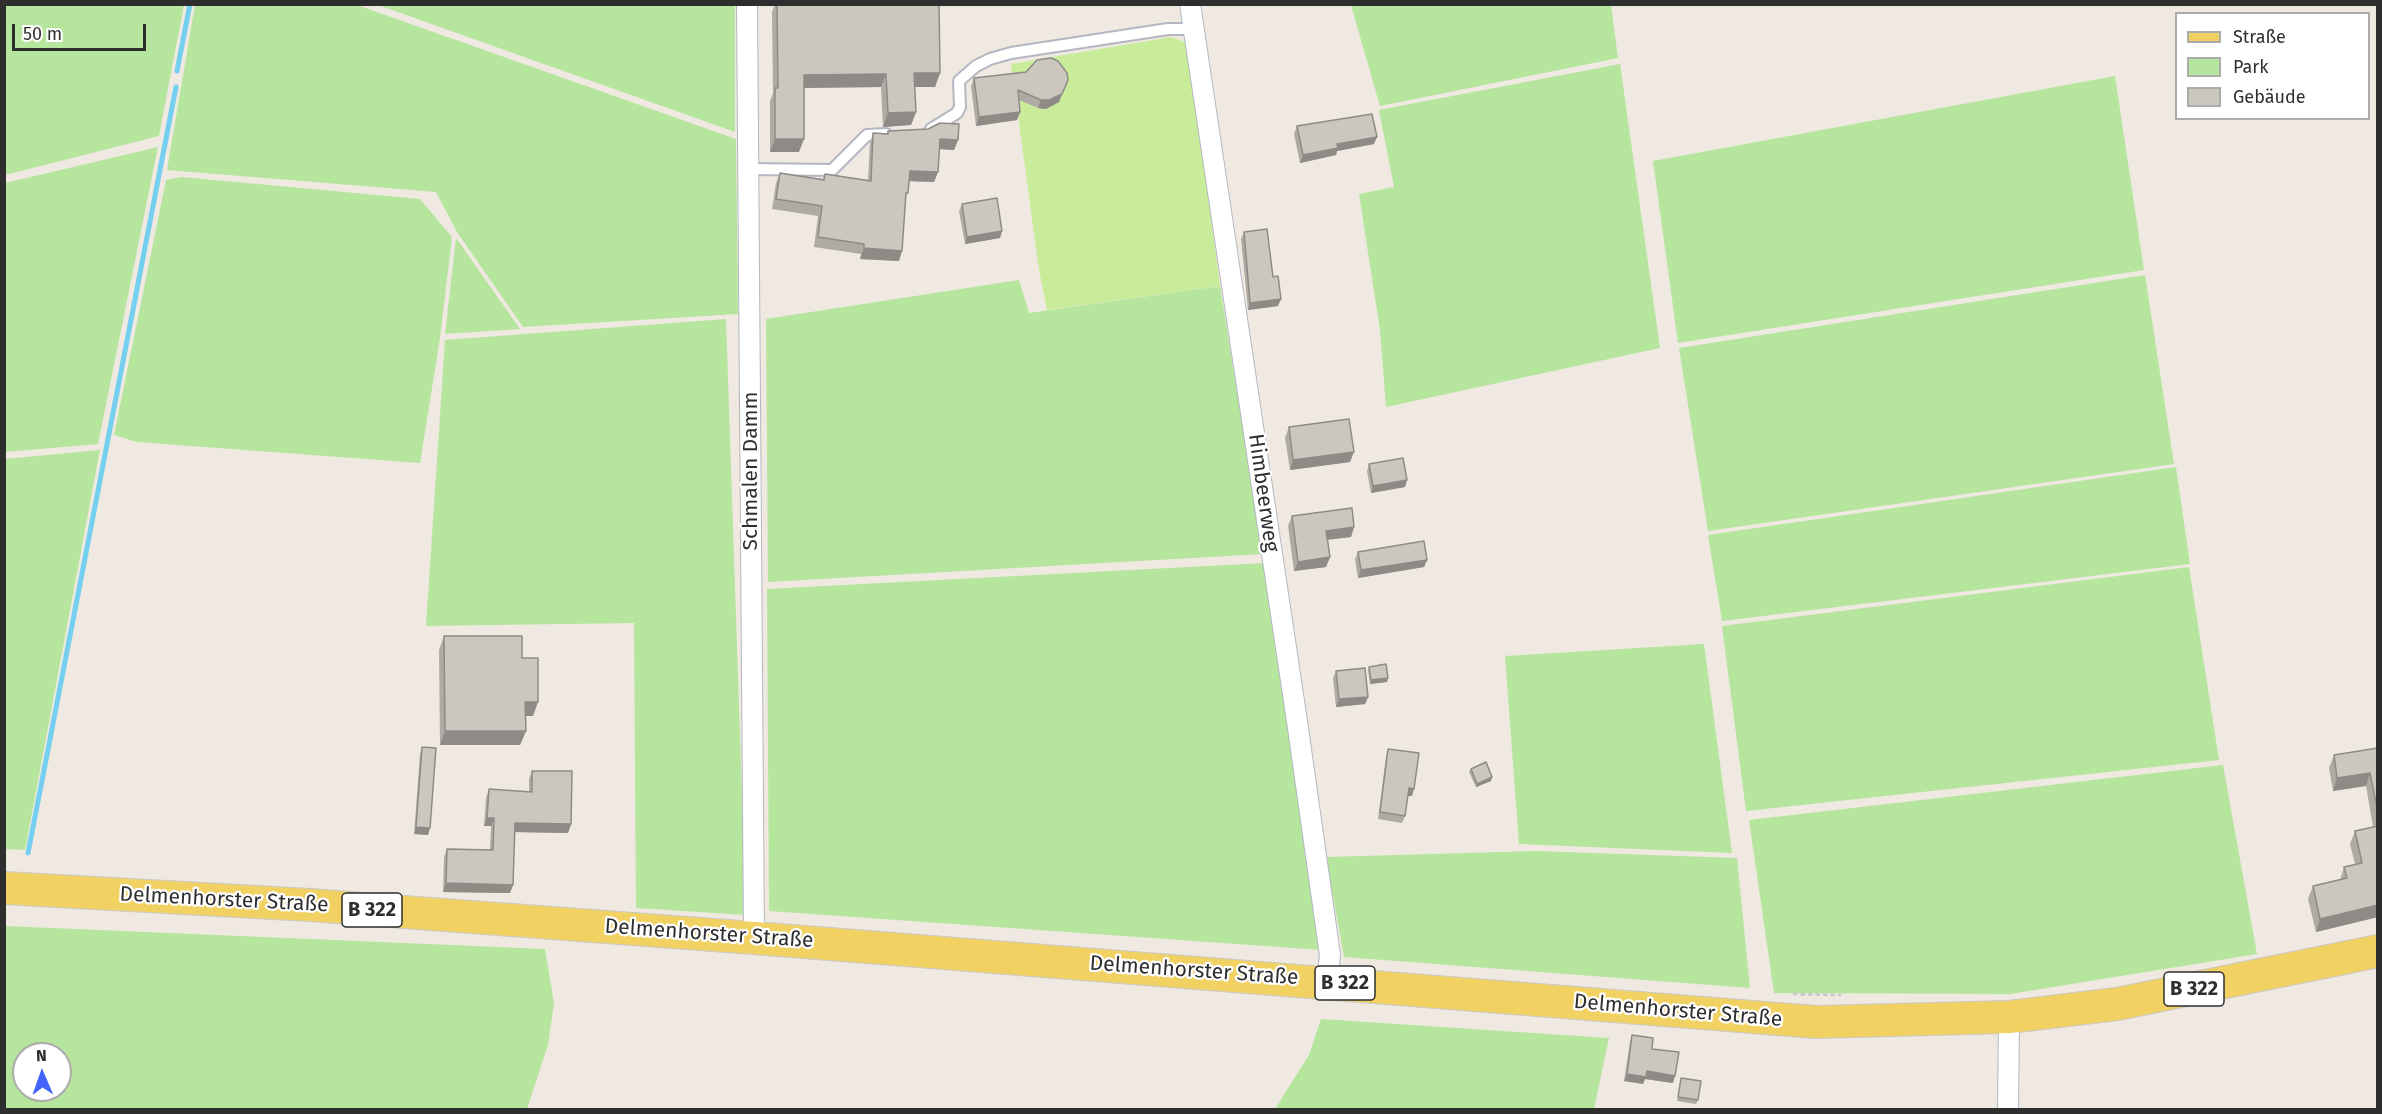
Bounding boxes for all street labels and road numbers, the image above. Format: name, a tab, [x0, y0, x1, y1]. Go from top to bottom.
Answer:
street label: Schmalen Damm	[738, 391, 764, 551]
street label: Himbeerweg	[1242, 432, 1284, 554]
street label: Delmenhorster Straße	[119, 882, 329, 918]
road number: B 322	[342, 893, 402, 927]
street label: Delmenhorster Straße	[604, 914, 814, 954]
street label: Delmenhorster Straße	[1089, 951, 1299, 991]
road number: B 322	[1315, 966, 1375, 1000]
road number: B 322	[2164, 972, 2224, 1006]
street label: Delmenhorster Straße	[1573, 989, 1783, 1033]

